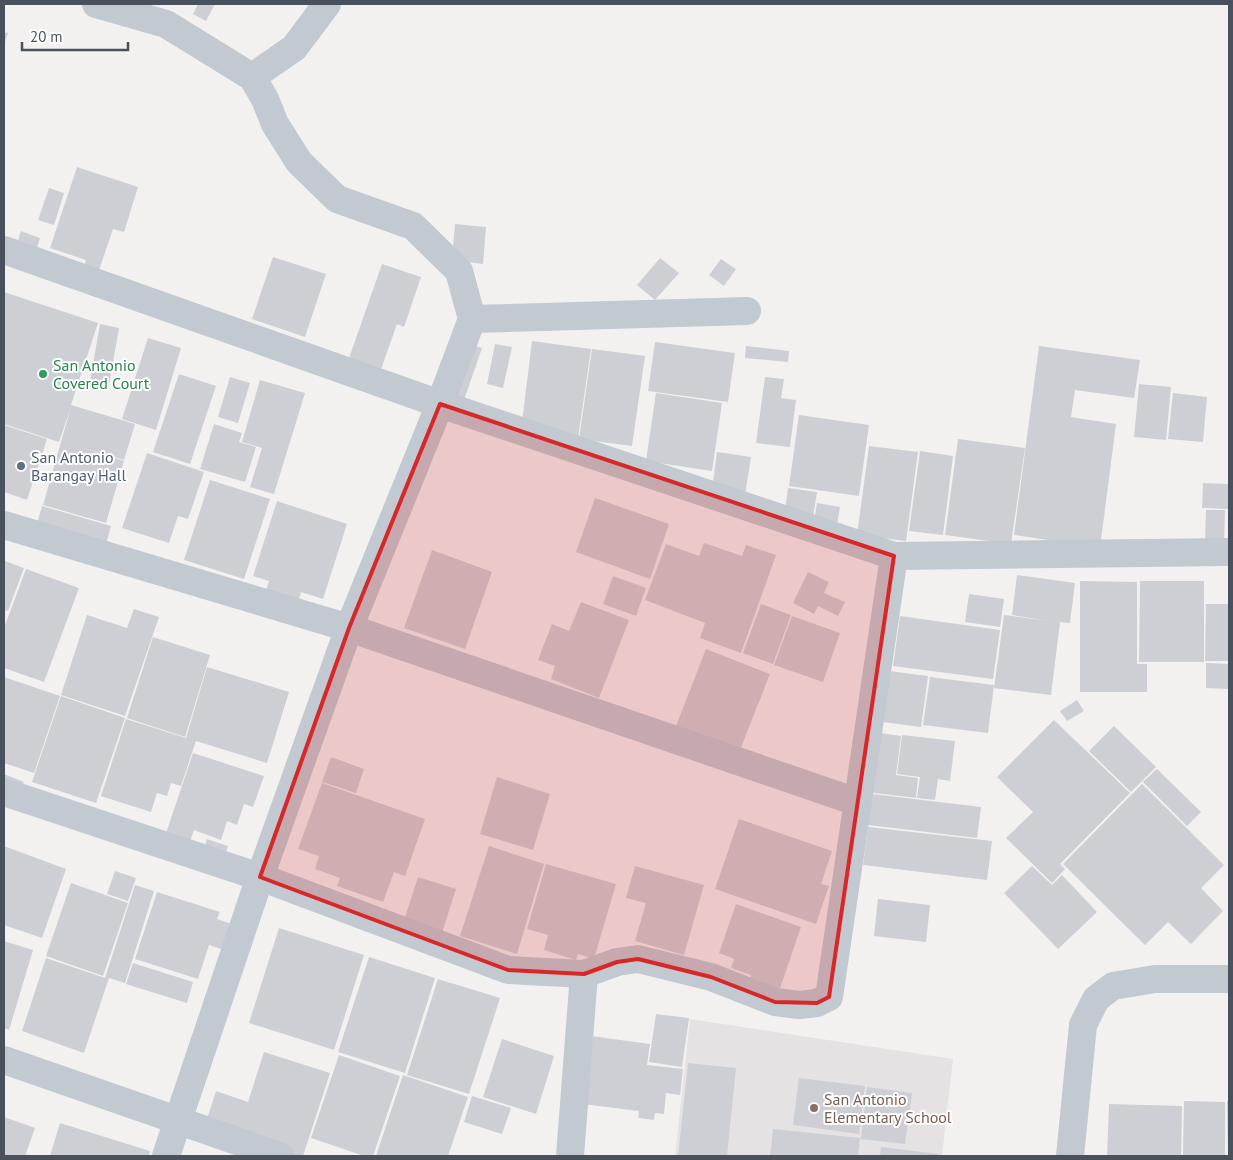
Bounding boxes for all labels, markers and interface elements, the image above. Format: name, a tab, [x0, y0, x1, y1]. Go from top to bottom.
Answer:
scale bar	[22, 20, 129, 52]
text: 20 m	[30, 27, 63, 46]
place label: San Antonio Covered Court	[53, 355, 150, 393]
marker: San Antonio Covered Court	[37, 368, 49, 380]
place label: San Antonio Barangay Hall	[31, 447, 126, 485]
marker: San Antonio Barangay Hall	[15, 460, 27, 472]
place label: San Antonio Elementary School	[824, 1089, 952, 1127]
marker: San Antonio Elementary School	[808, 1102, 820, 1114]

